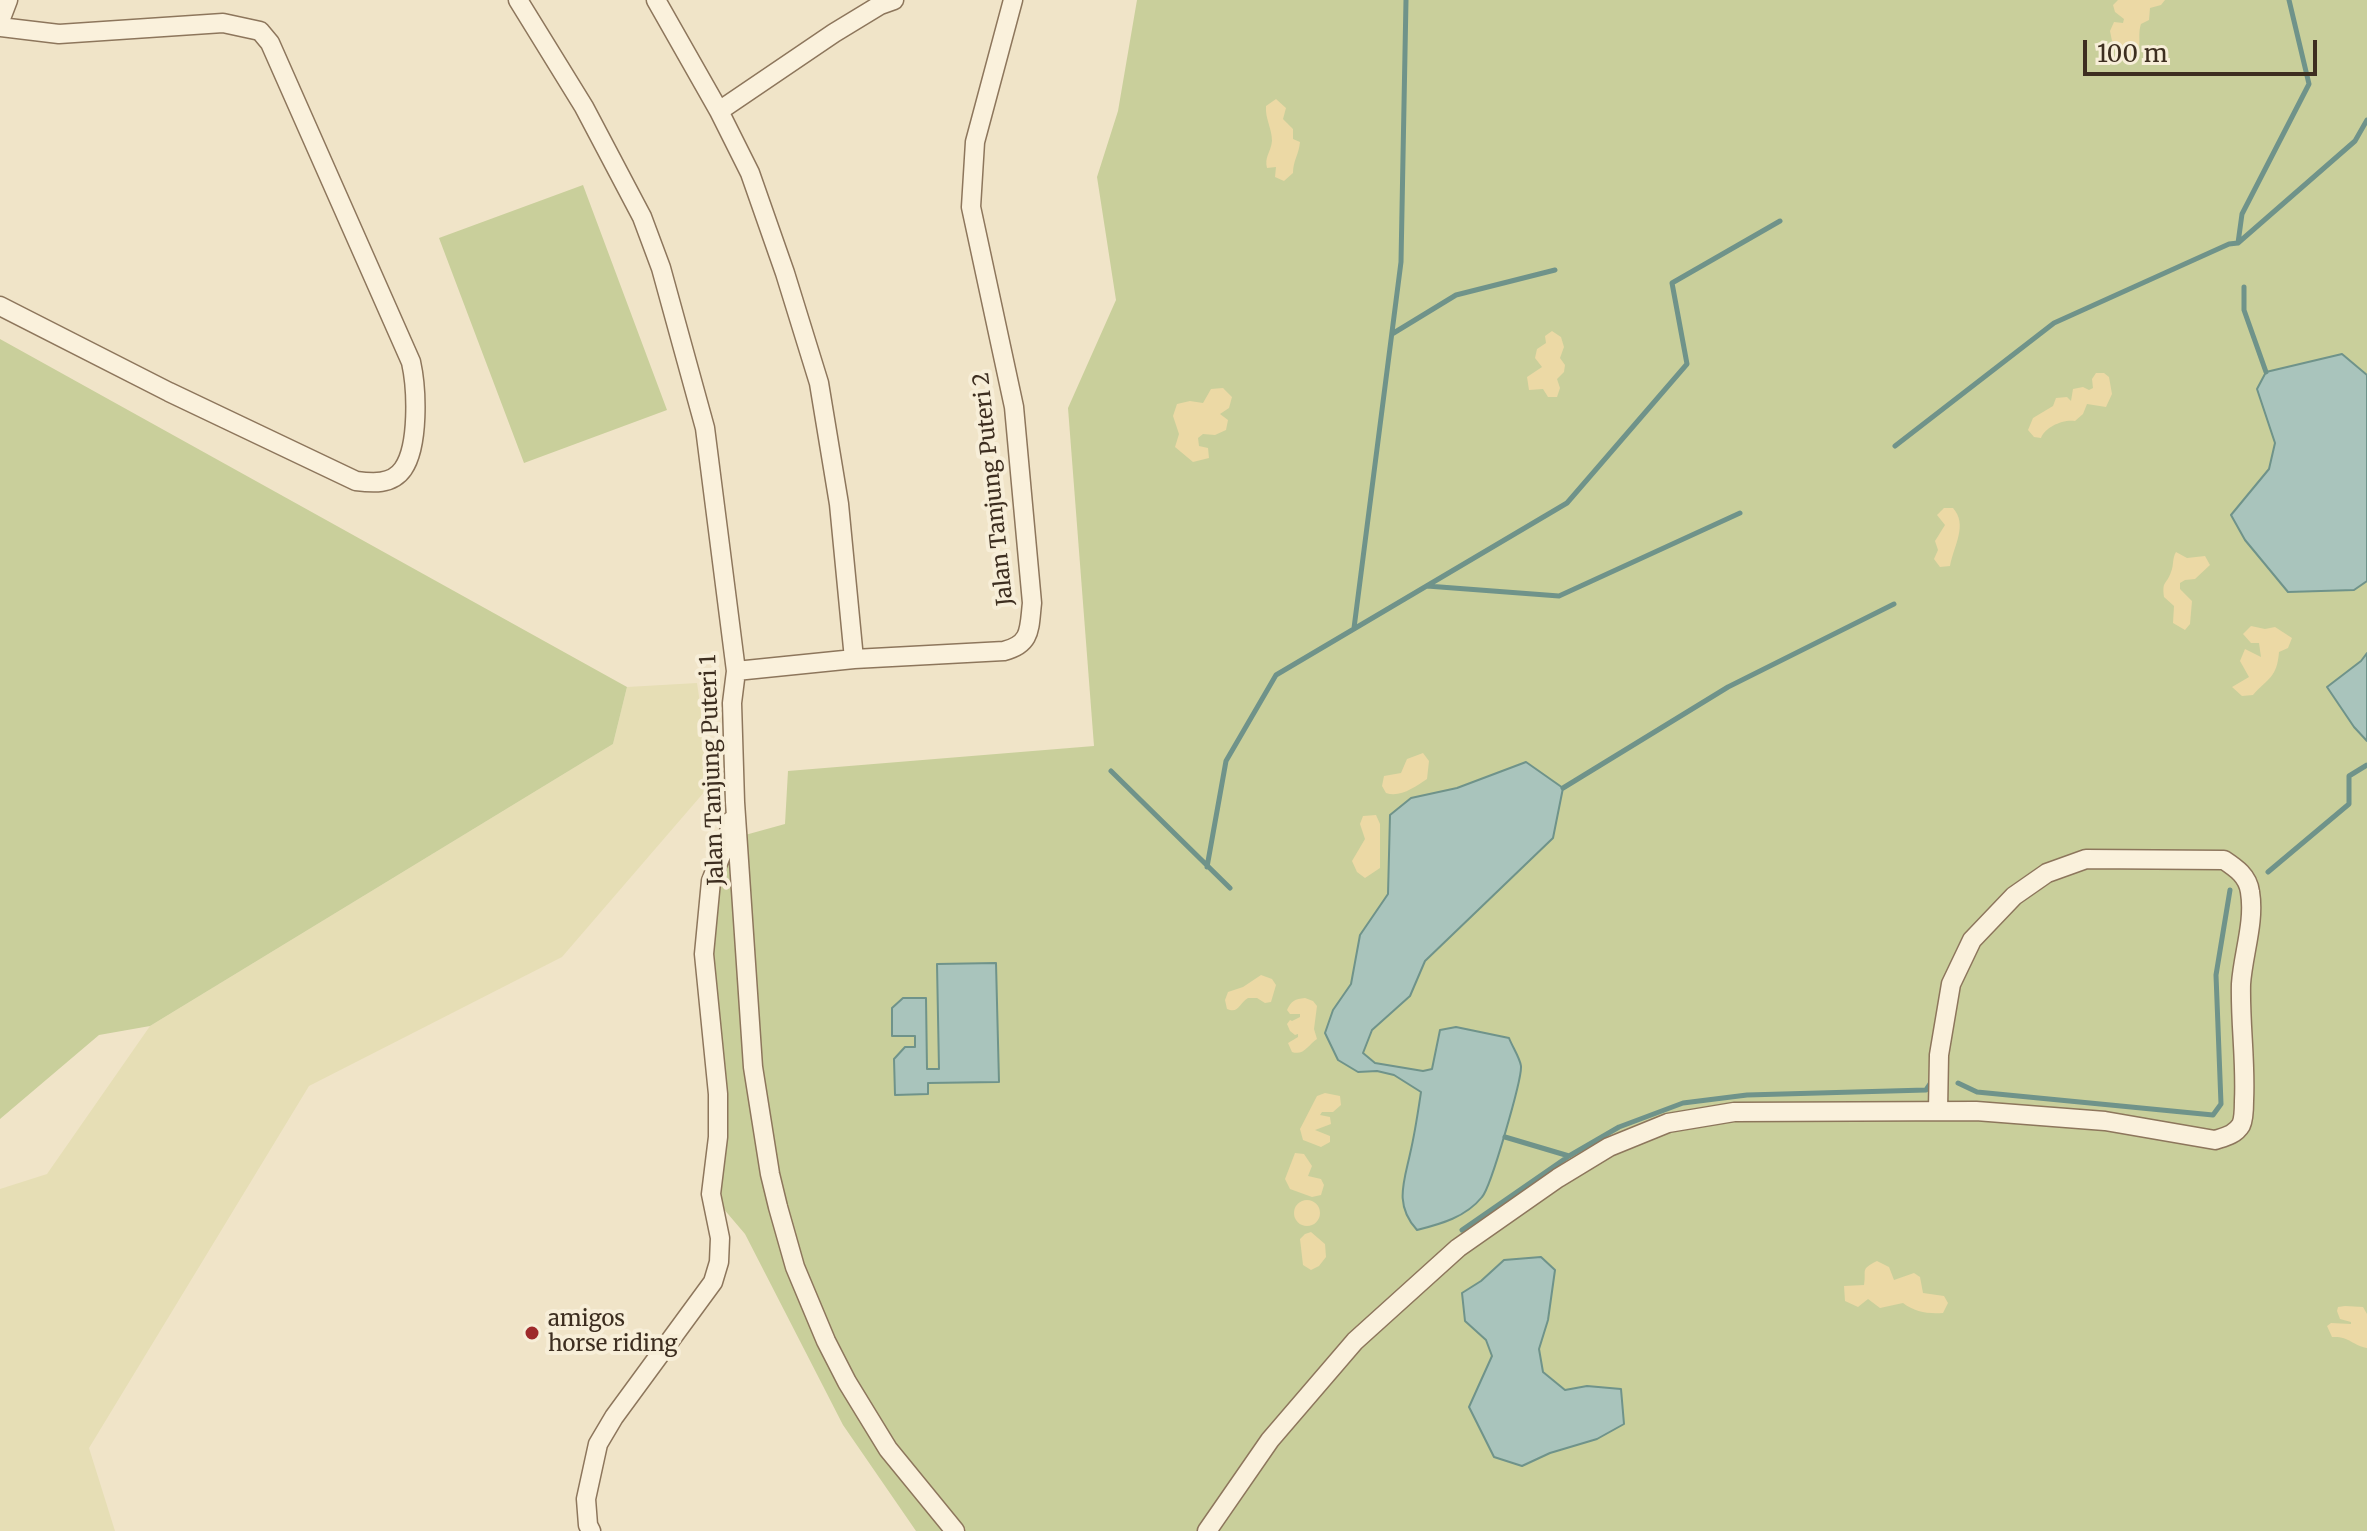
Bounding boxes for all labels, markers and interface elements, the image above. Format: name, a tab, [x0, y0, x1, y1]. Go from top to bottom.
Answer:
scale bar	[2087, 24, 2321, 74]
text: 100 m	[2097, 38, 2167, 69]
street label: Jalan Tanjung Puteri 2	[969, 371, 1019, 607]
street label: Jalan Tanjung Puteri 1	[696, 654, 730, 886]
place label: amigos horse riding	[548, 1307, 678, 1358]
marker: amigos horse riding	[523, 1324, 541, 1342]

